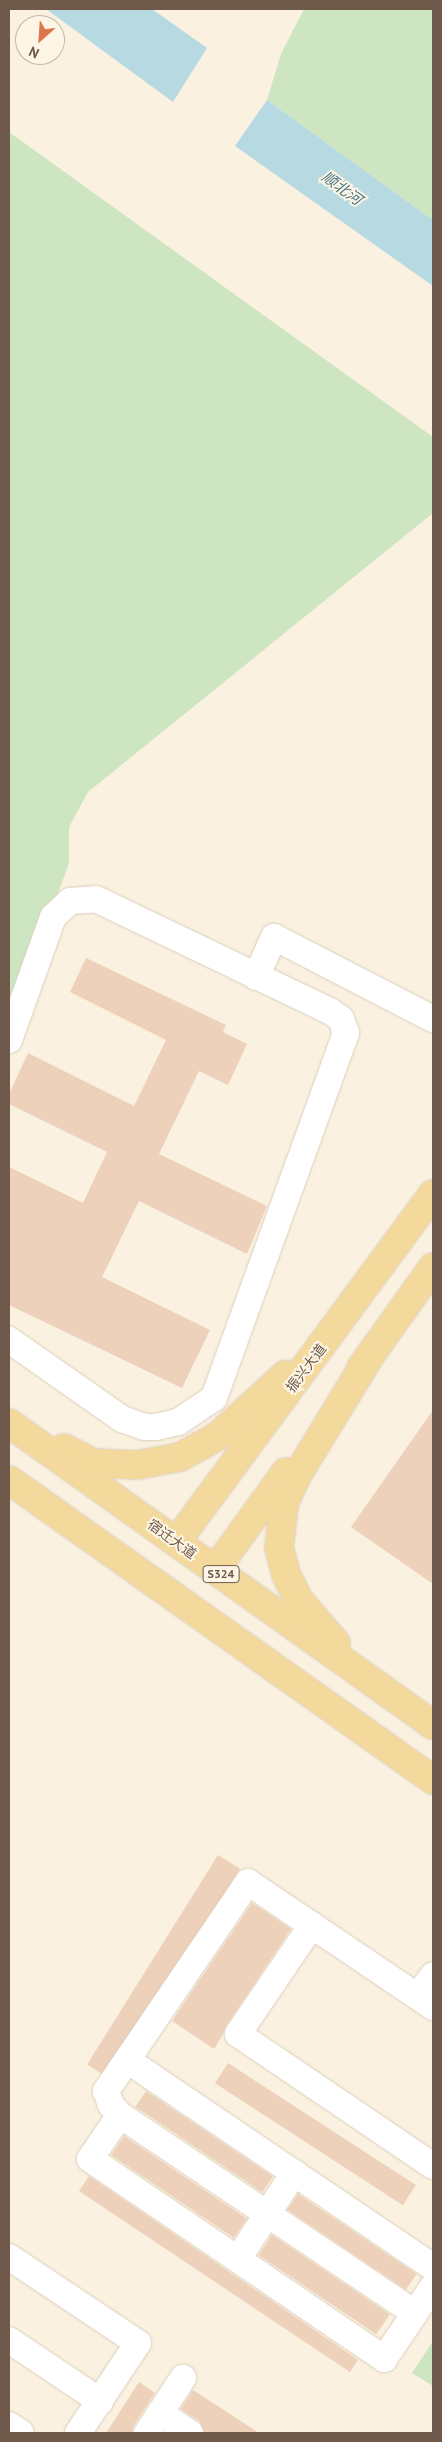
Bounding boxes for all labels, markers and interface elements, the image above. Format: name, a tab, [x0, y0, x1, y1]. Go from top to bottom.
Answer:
north arrow	[15, 15, 65, 65]
text: N	[26, 42, 42, 63]
water label: 顺北河	[319, 167, 365, 209]
street label: 振兴大道	[282, 1341, 330, 1395]
street label: 宿迁大道	[144, 1516, 200, 1562]
road number: S324	[202, 1565, 240, 1584]

